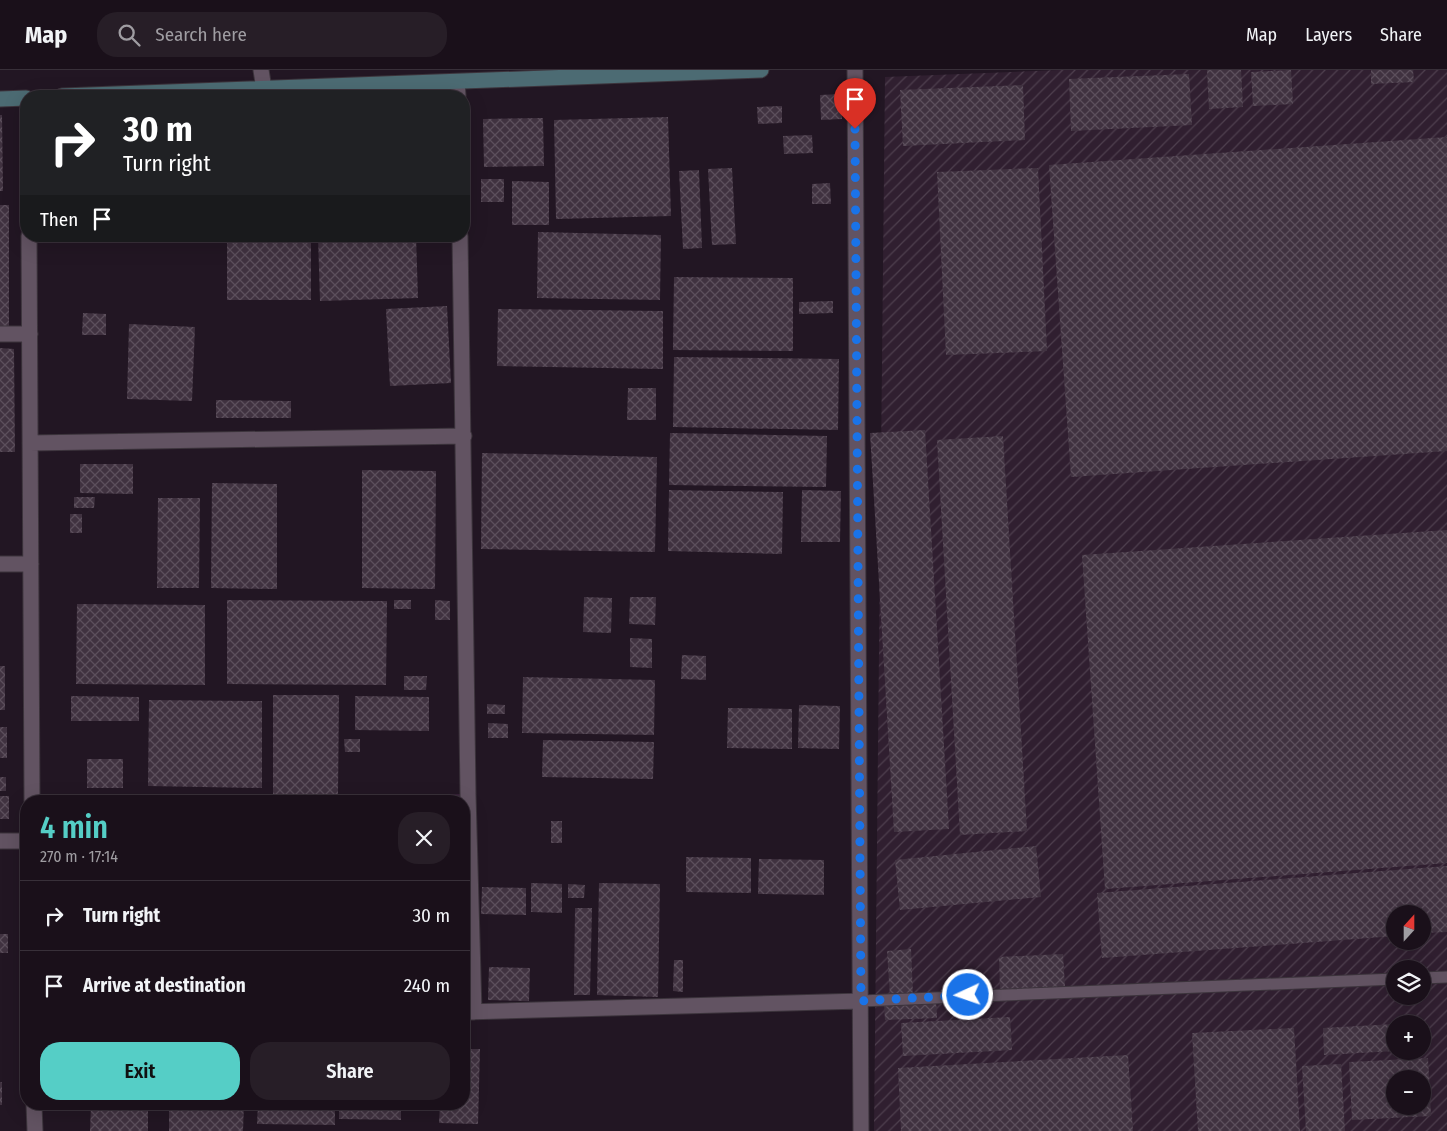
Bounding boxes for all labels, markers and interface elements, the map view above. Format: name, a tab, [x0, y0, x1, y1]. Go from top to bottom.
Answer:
search box	[97, 12, 447, 57]
text: Map	[25, 21, 67, 49]
icon: search	[115, 21, 143, 49]
text: Search here	[155, 23, 247, 46]
text: Map	[1246, 24, 1277, 46]
text: Layers	[1305, 24, 1352, 46]
text: Share	[1380, 24, 1422, 46]
pin	[834, 78, 876, 129]
icon: arrive	[841, 85, 869, 113]
text: 30 m	[123, 108, 193, 150]
icon: right	[40, 110, 105, 175]
text: Turn right	[123, 150, 211, 177]
icon: arrive	[88, 205, 116, 233]
text: Then	[40, 208, 78, 231]
text: 4 min	[40, 810, 108, 846]
button: close	[398, 812, 450, 864]
text: 270 m · 17:14	[40, 847, 118, 866]
icon: right	[40, 902, 68, 930]
text: Turn right	[83, 904, 160, 927]
text: 30 m	[412, 904, 450, 927]
north arrow	[1386, 905, 1431, 950]
map controls	[1386, 905, 1431, 1115]
button: layers	[1386, 960, 1431, 1005]
position arrow	[941, 968, 993, 1020]
icon: arrive	[40, 972, 68, 1000]
text: Arrive at destination	[83, 974, 246, 997]
text: 240 m	[404, 974, 450, 997]
button: +	[1386, 1015, 1431, 1060]
button: Exit	[40, 1042, 240, 1100]
button: Share	[250, 1042, 450, 1100]
button: −	[1386, 1070, 1431, 1115]

